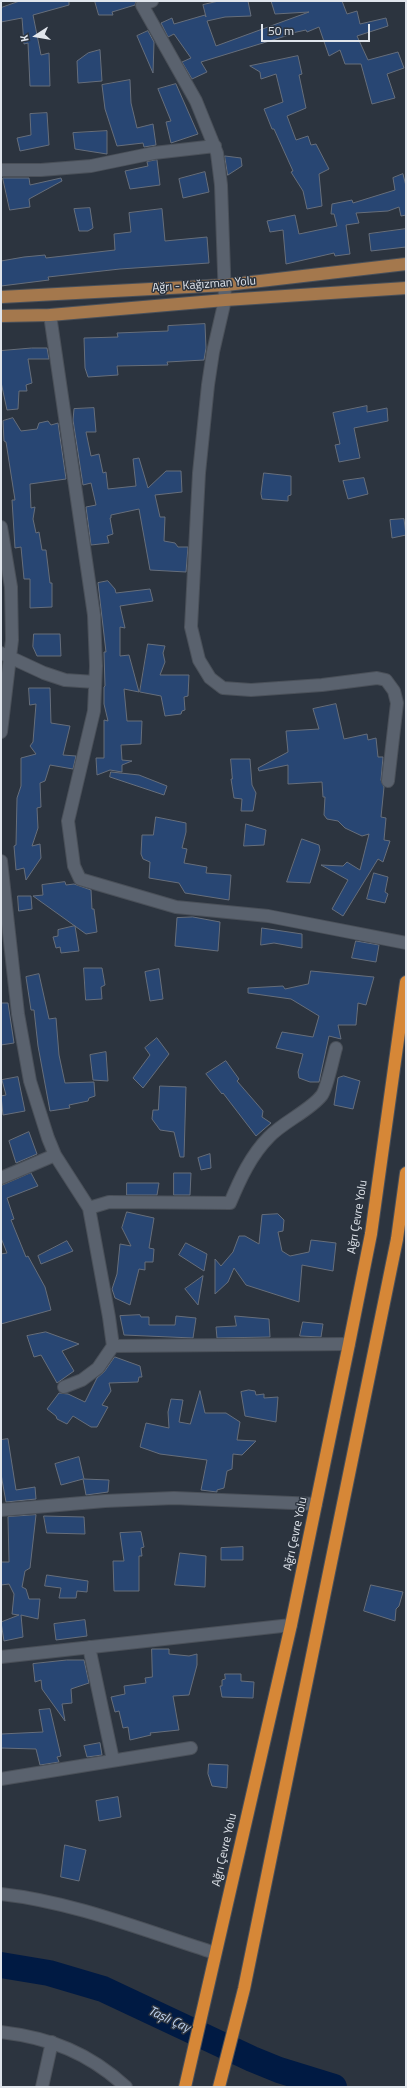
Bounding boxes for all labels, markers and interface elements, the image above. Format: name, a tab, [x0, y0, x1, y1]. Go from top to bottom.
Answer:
north arrow	[16, 16, 56, 56]
scale bar	[263, 16, 372, 42]
text: 50 m	[268, 21, 294, 40]
text: K	[16, 34, 33, 43]
street label: Ağrı - Kağızman Yolu	[152, 274, 256, 296]
street label: Ağrı Çevre Yolu	[345, 1179, 371, 1255]
street label: Ağrı Çevre Yolu	[281, 1496, 311, 1572]
street label: Ağrı Çevre Yolu	[210, 1812, 240, 1888]
water label: Taşlı Çay	[146, 2004, 192, 2036]

